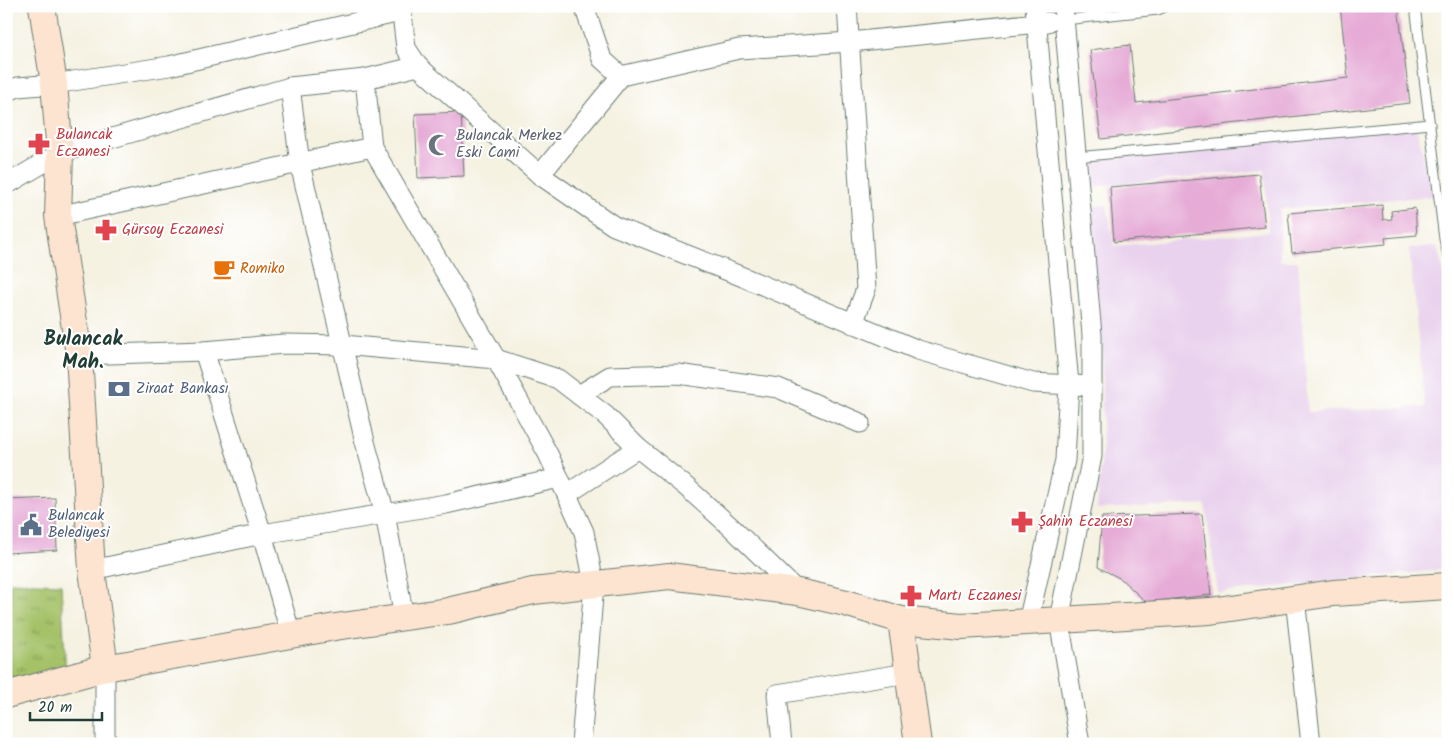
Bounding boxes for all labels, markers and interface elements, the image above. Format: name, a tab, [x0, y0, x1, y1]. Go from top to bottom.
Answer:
place label: Bulancak Eczanesi	[56, 123, 113, 164]
place label: Bulancak Merkez Eski Cami	[456, 124, 563, 165]
pharmacy icon: Bulancak Eczanesi	[26, 131, 52, 157]
mosque icon: Bulancak Merkez Eski Cami	[426, 132, 452, 158]
pharmacy icon: Gürsoy Eczanesi	[93, 217, 119, 243]
place label: Gürsoy Eczanesi	[122, 218, 225, 242]
cafe icon: Romiko	[211, 256, 237, 282]
place label: Romiko	[240, 257, 285, 281]
district label: Bulancak Mah.	[44, 324, 123, 379]
bank icon: Ziraat Bankası	[106, 376, 132, 402]
place label: Ziraat Bankası	[136, 377, 229, 401]
place label: Bulancak Belediyesi	[48, 504, 111, 545]
pharmacy icon: Şahin Eczanesi	[1009, 509, 1035, 535]
place label: Şahin Eczanesi	[1038, 510, 1134, 534]
public building icon: Bulancak Belediyesi	[18, 512, 44, 538]
pharmacy icon: Martı Eczanesi	[898, 583, 924, 609]
place label: Martı Eczanesi	[928, 584, 1023, 608]
scale bar	[30, 690, 102, 722]
text: 20 m	[38, 696, 72, 720]

